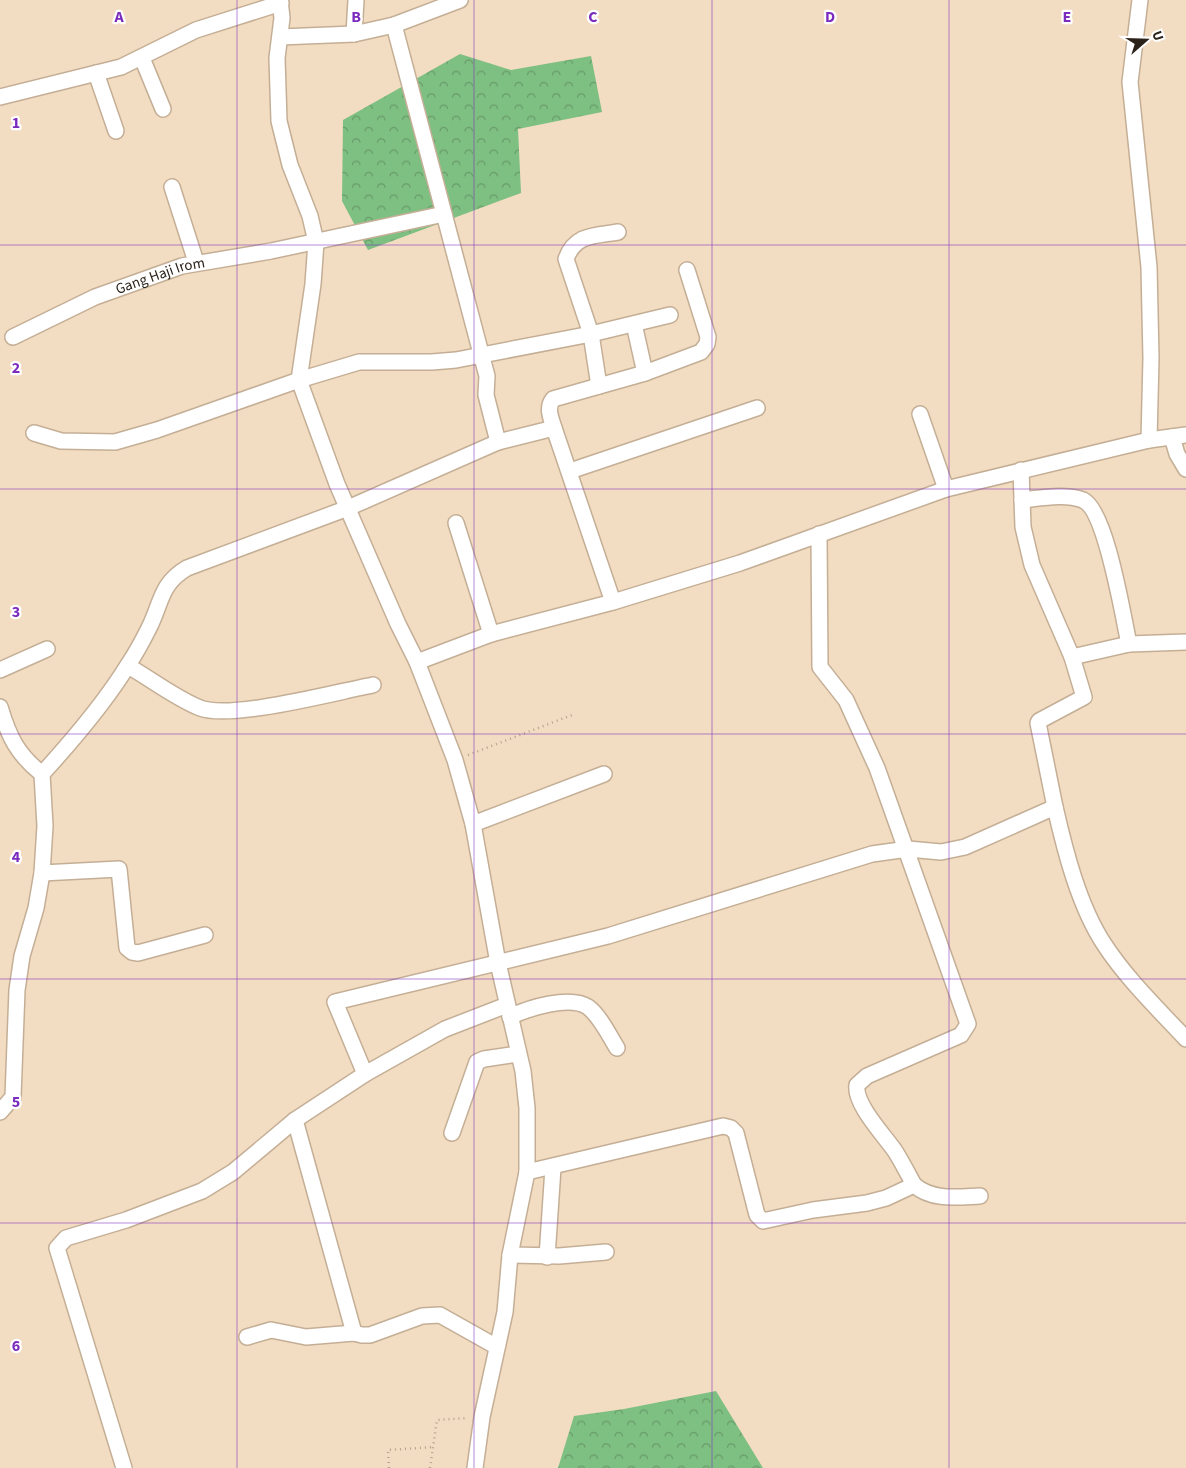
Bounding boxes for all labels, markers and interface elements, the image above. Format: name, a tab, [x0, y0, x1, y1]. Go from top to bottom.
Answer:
text: A	[113, 6, 124, 28]
text: B	[351, 6, 361, 28]
text: C	[588, 6, 598, 28]
text: D	[825, 6, 835, 28]
text: E	[1063, 6, 1071, 28]
north arrow	[1121, 15, 1171, 65]
text: U	[1146, 28, 1168, 44]
text: 1	[12, 112, 20, 134]
street label: Gang Haji Irom	[113, 252, 206, 300]
text: 2	[12, 357, 20, 379]
text: 3	[12, 601, 20, 623]
text: 4	[12, 846, 21, 868]
text: 5	[12, 1091, 20, 1113]
text: 6	[12, 1335, 20, 1357]

